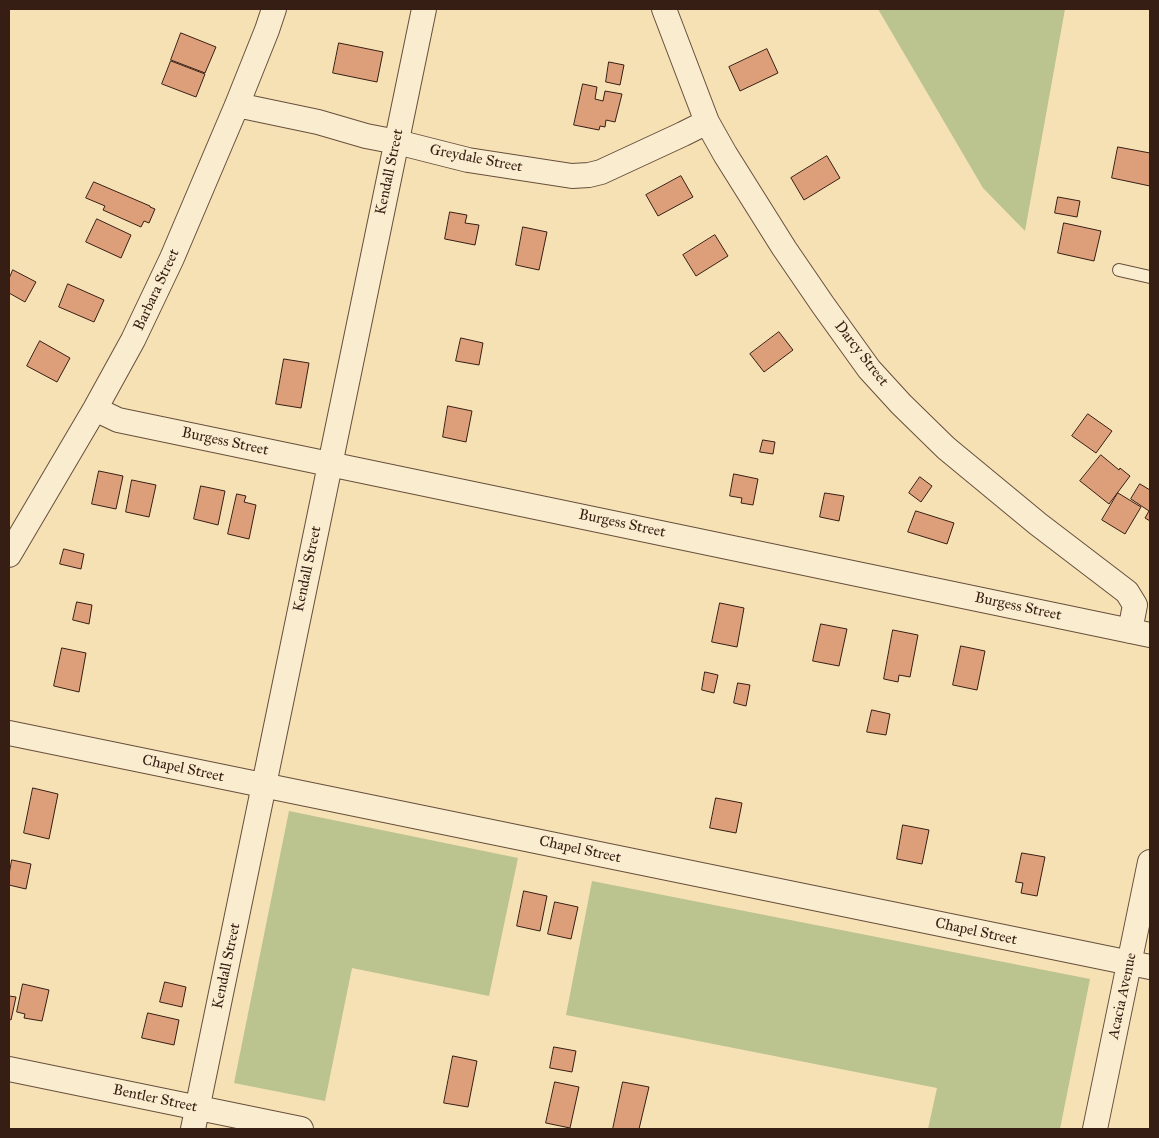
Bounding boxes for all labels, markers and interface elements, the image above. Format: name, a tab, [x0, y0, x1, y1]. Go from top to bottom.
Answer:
street label: Kendall Street	[372, 127, 408, 217]
street label: Greydale Street	[428, 141, 524, 177]
street label: Barbara Street	[130, 246, 184, 334]
street label: Darcy Street	[830, 318, 892, 390]
street label: Burgess Street	[180, 424, 270, 460]
street label: Burgess Street	[577, 506, 667, 542]
street label: Kendall Street	[290, 524, 326, 614]
street label: Burgess Street	[973, 589, 1063, 625]
street label: Chapel Street	[140, 752, 226, 786]
street label: Chapel Street	[537, 833, 623, 867]
street label: Chapel Street	[933, 915, 1019, 949]
street label: Kendall Street	[209, 921, 245, 1011]
street label: Acacia Avenue	[1105, 951, 1141, 1041]
street label: Bentler Street	[111, 1081, 199, 1117]

